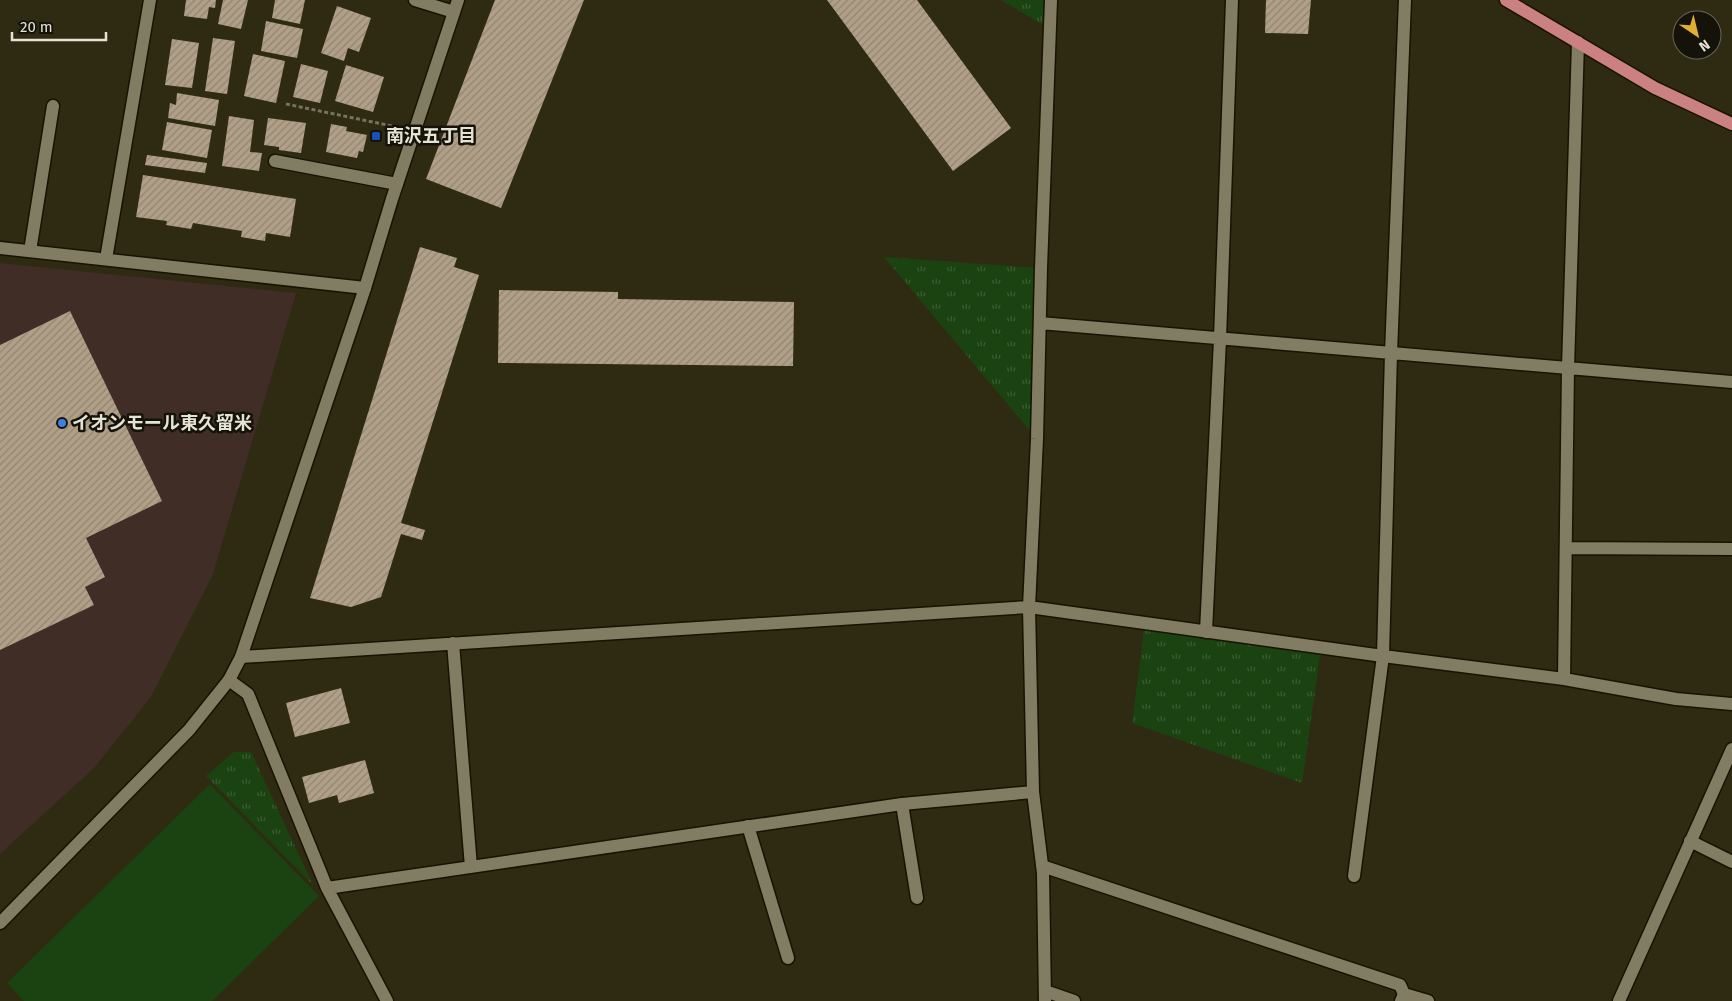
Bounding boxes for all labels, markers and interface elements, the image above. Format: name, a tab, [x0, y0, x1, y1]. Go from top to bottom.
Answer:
scale bar	[12, 10, 106, 42]
north arrow	[1672, 10, 1722, 60]
text: 20 m	[20, 18, 53, 36]
text: N	[1695, 36, 1713, 55]
place label: 南沢五丁目	[386, 125, 476, 147]
marker: 南沢五丁目	[370, 130, 382, 142]
place label: イオンモール東久留米	[72, 412, 252, 434]
marker: イオンモール東久留米	[56, 417, 68, 429]

